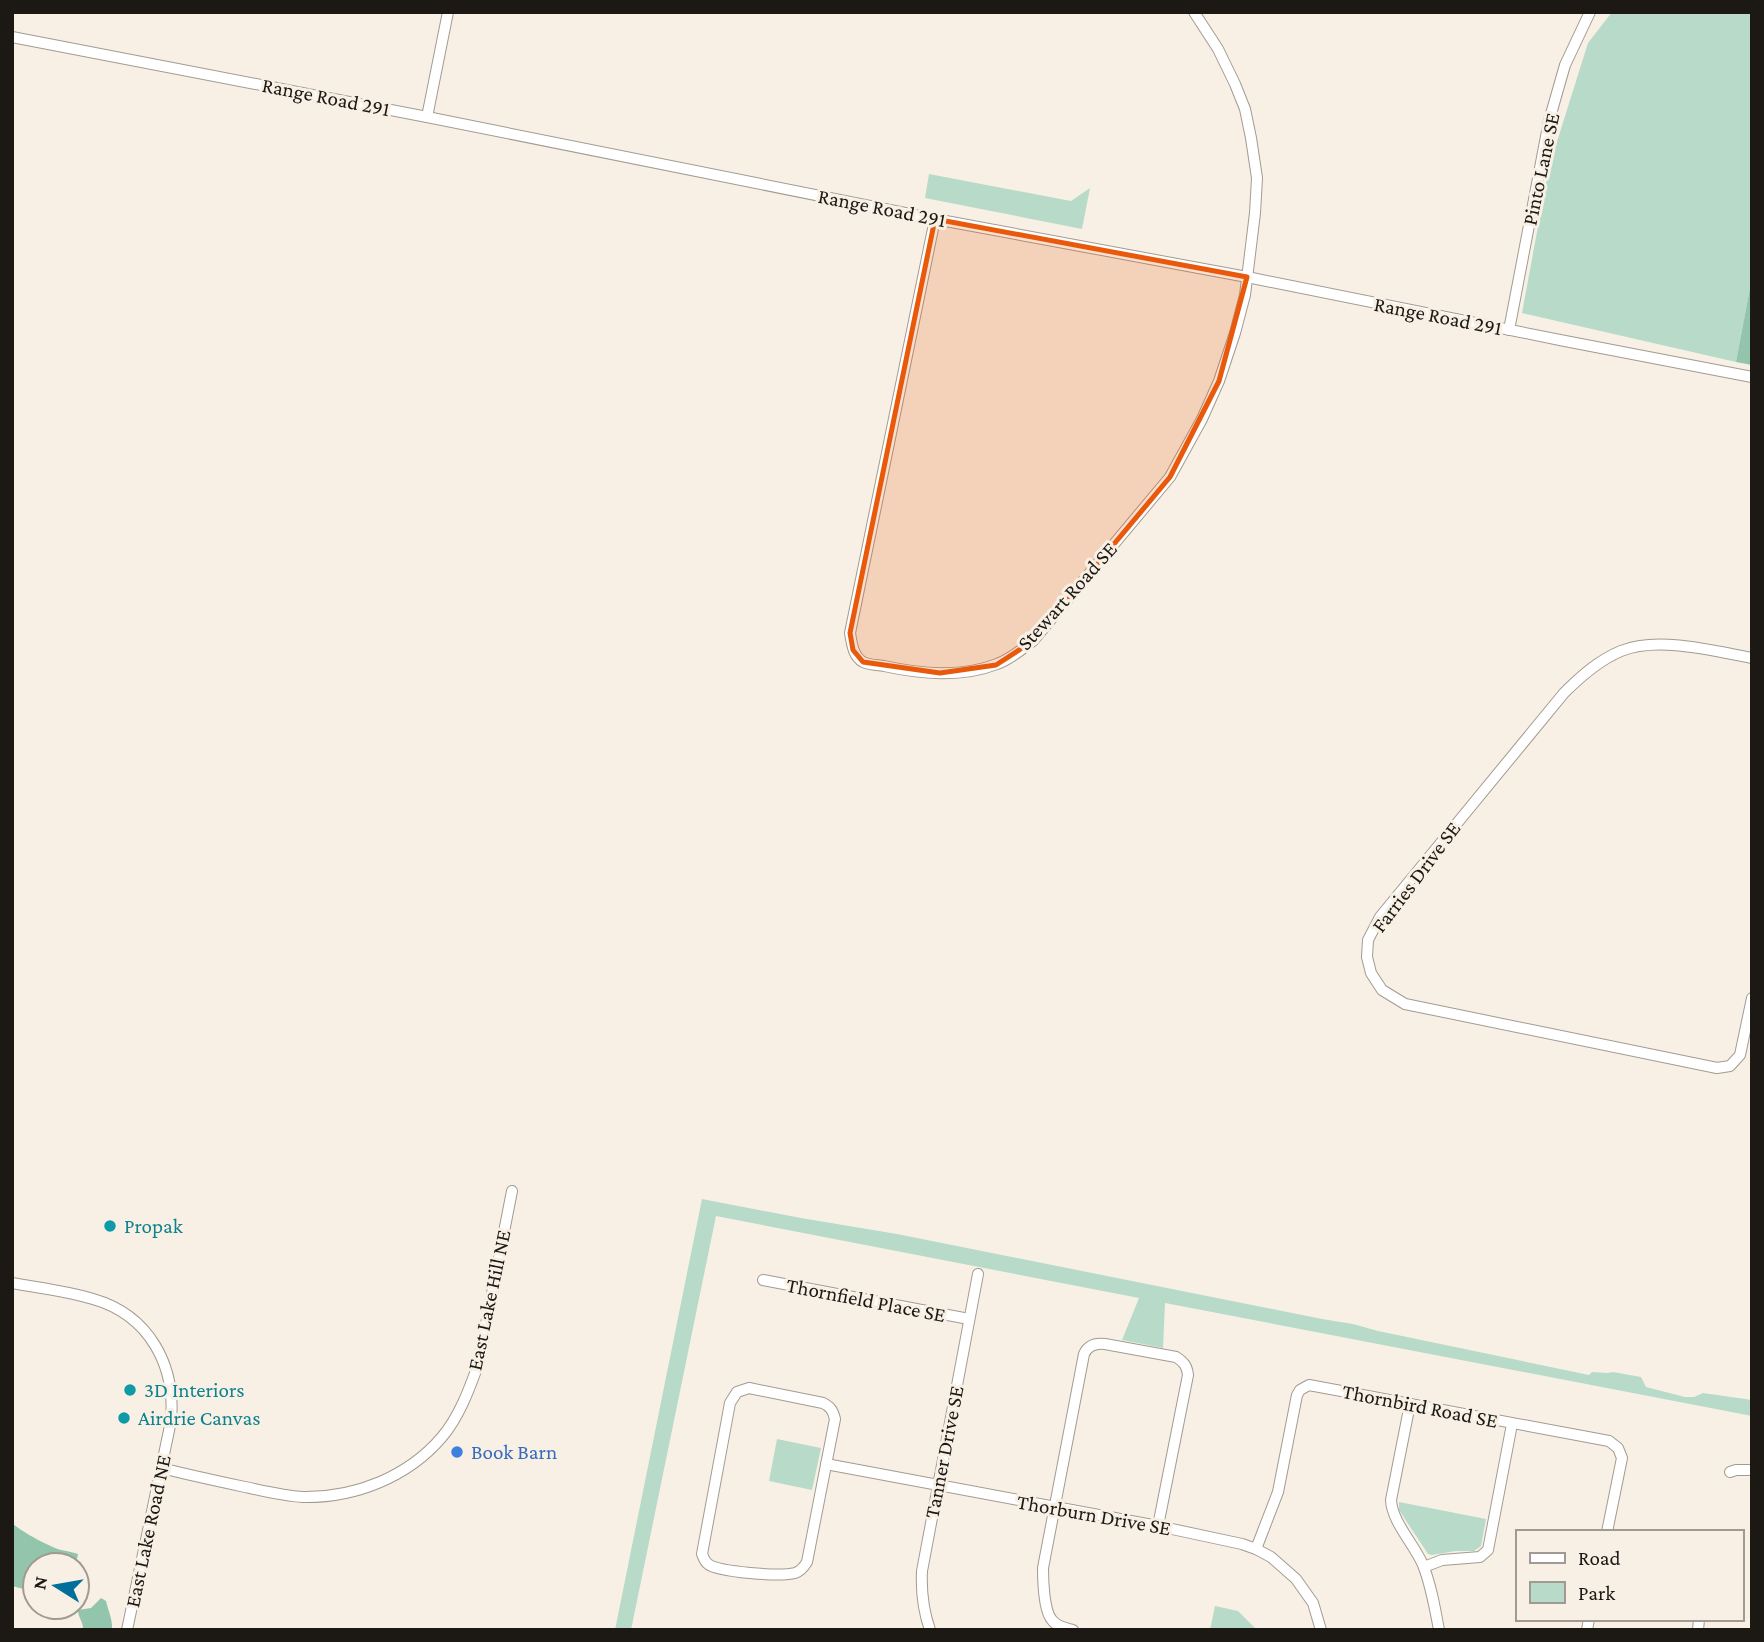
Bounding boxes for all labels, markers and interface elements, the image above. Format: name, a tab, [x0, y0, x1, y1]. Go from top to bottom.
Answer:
street label: Range Road 291	[260, 73, 392, 121]
street label: Pinto Lane SE	[1517, 111, 1565, 227]
street label: Range Road 291	[816, 184, 948, 232]
street label: Range Road 291	[1372, 292, 1504, 340]
street label: Stewart Road SE	[1012, 537, 1122, 655]
street label: Farries Drive SE	[1367, 817, 1465, 937]
place label: Propak	[124, 1214, 183, 1238]
marker: Propak	[102, 1218, 118, 1234]
street label: East Lake Hill NE	[462, 1228, 516, 1372]
street label: Thornfield Place SE	[784, 1273, 948, 1327]
place label: 3D Interiors	[144, 1378, 245, 1402]
street label: Thornbird Road SE	[1340, 1379, 1500, 1433]
marker: 3D Interiors	[122, 1382, 138, 1398]
street label: Tanner Drive SE	[919, 1384, 969, 1520]
place label: Airdrie Canvas	[138, 1406, 260, 1430]
marker: Airdrie Canvas	[116, 1410, 132, 1426]
place label: Book Barn	[471, 1440, 557, 1464]
marker: Book Barn	[449, 1444, 465, 1460]
street label: East Lake Road NE	[120, 1453, 176, 1609]
street label: Thorburn Drive SE	[1015, 1490, 1173, 1540]
legend	[1516, 1530, 1743, 1621]
text: Road	[1578, 1546, 1621, 1570]
north arrow	[21, 1551, 91, 1621]
text: N	[28, 1574, 51, 1591]
text: Park	[1578, 1581, 1615, 1605]

